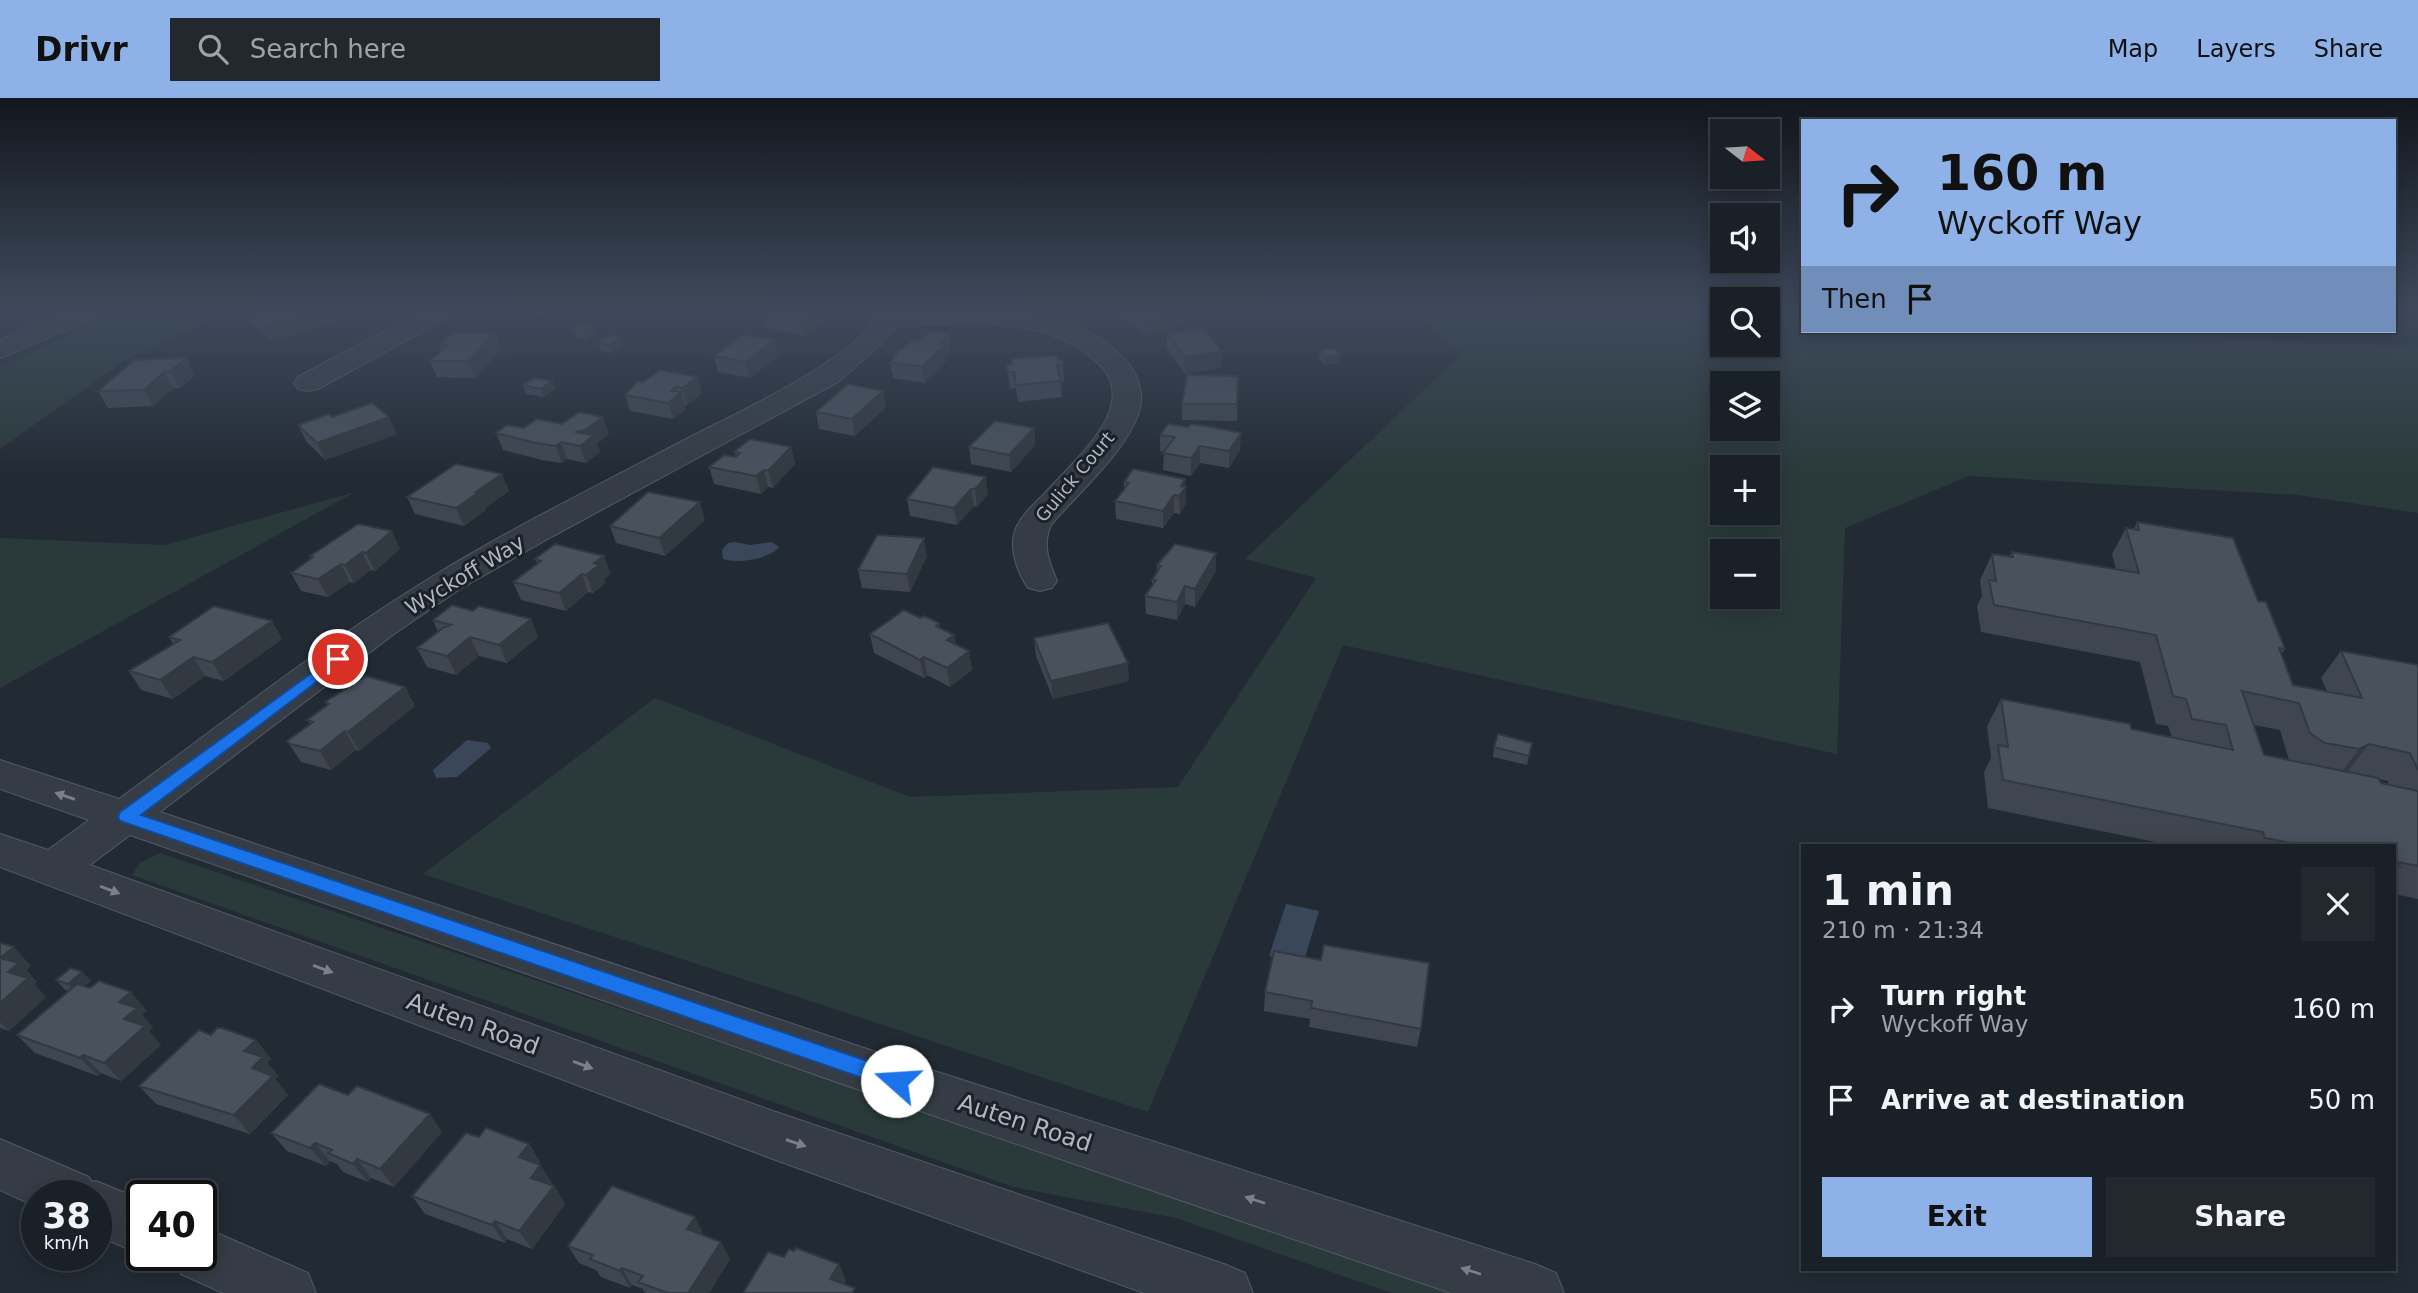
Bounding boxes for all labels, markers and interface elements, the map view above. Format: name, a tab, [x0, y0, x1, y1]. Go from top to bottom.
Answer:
search box	[170, 18, 660, 81]
text: Drivr	[35, 30, 128, 69]
icon: search	[194, 30, 232, 68]
text: Search here	[250, 34, 406, 64]
text: Map	[2108, 35, 2158, 63]
text: Layers	[2196, 35, 2276, 63]
text: Share	[2314, 35, 2383, 63]
north arrow	[1710, 119, 1780, 189]
map controls	[1710, 119, 1780, 609]
text: 160 m	[1937, 145, 2107, 202]
icon: right	[1822, 147, 1913, 238]
button: sound	[1710, 203, 1780, 273]
text: Wyckoff Way	[1937, 204, 2142, 242]
icon: arrive	[1901, 280, 1939, 318]
text: Then	[1822, 284, 1887, 314]
button: search	[1710, 287, 1780, 357]
button: layers	[1710, 371, 1780, 441]
street label: Gulick Court	[1031, 427, 1118, 526]
button: +	[1710, 455, 1780, 525]
street label: Wyckoff Way	[401, 530, 529, 620]
button: −	[1710, 539, 1780, 609]
pin	[308, 629, 368, 689]
icon: arrive	[319, 640, 357, 678]
one-way arrow	[54, 790, 75, 801]
text: 1 min	[1822, 866, 1954, 915]
button: close	[2301, 867, 2375, 941]
one-way arrow	[100, 885, 121, 896]
text: 210 m · 21:34	[1822, 917, 1984, 943]
one-way arrow	[313, 964, 334, 975]
text: Turn right	[1881, 981, 2026, 1011]
street label: Auten Road	[403, 987, 543, 1061]
icon: right	[1822, 990, 1860, 1028]
text: 160 m	[2292, 994, 2375, 1024]
text: Wyckoff Way	[1881, 1011, 2028, 1037]
position arrow	[860, 1044, 934, 1118]
one-way arrow	[572, 1060, 593, 1071]
icon: arrive	[1822, 1081, 1860, 1119]
text: Arrive at destination	[1881, 1085, 2185, 1115]
text: 50 m	[2308, 1085, 2375, 1115]
street label: Auten Road	[955, 1088, 1095, 1158]
one-way arrow	[786, 1138, 807, 1149]
button: Exit	[1822, 1177, 2092, 1257]
button: Share	[2106, 1177, 2375, 1257]
speed limit sign: 40	[126, 1180, 217, 1271]
one-way arrow	[1244, 1194, 1265, 1205]
text: 38	[42, 1196, 91, 1236]
text: km/h	[44, 1232, 89, 1253]
one-way arrow	[1460, 1266, 1481, 1276]

